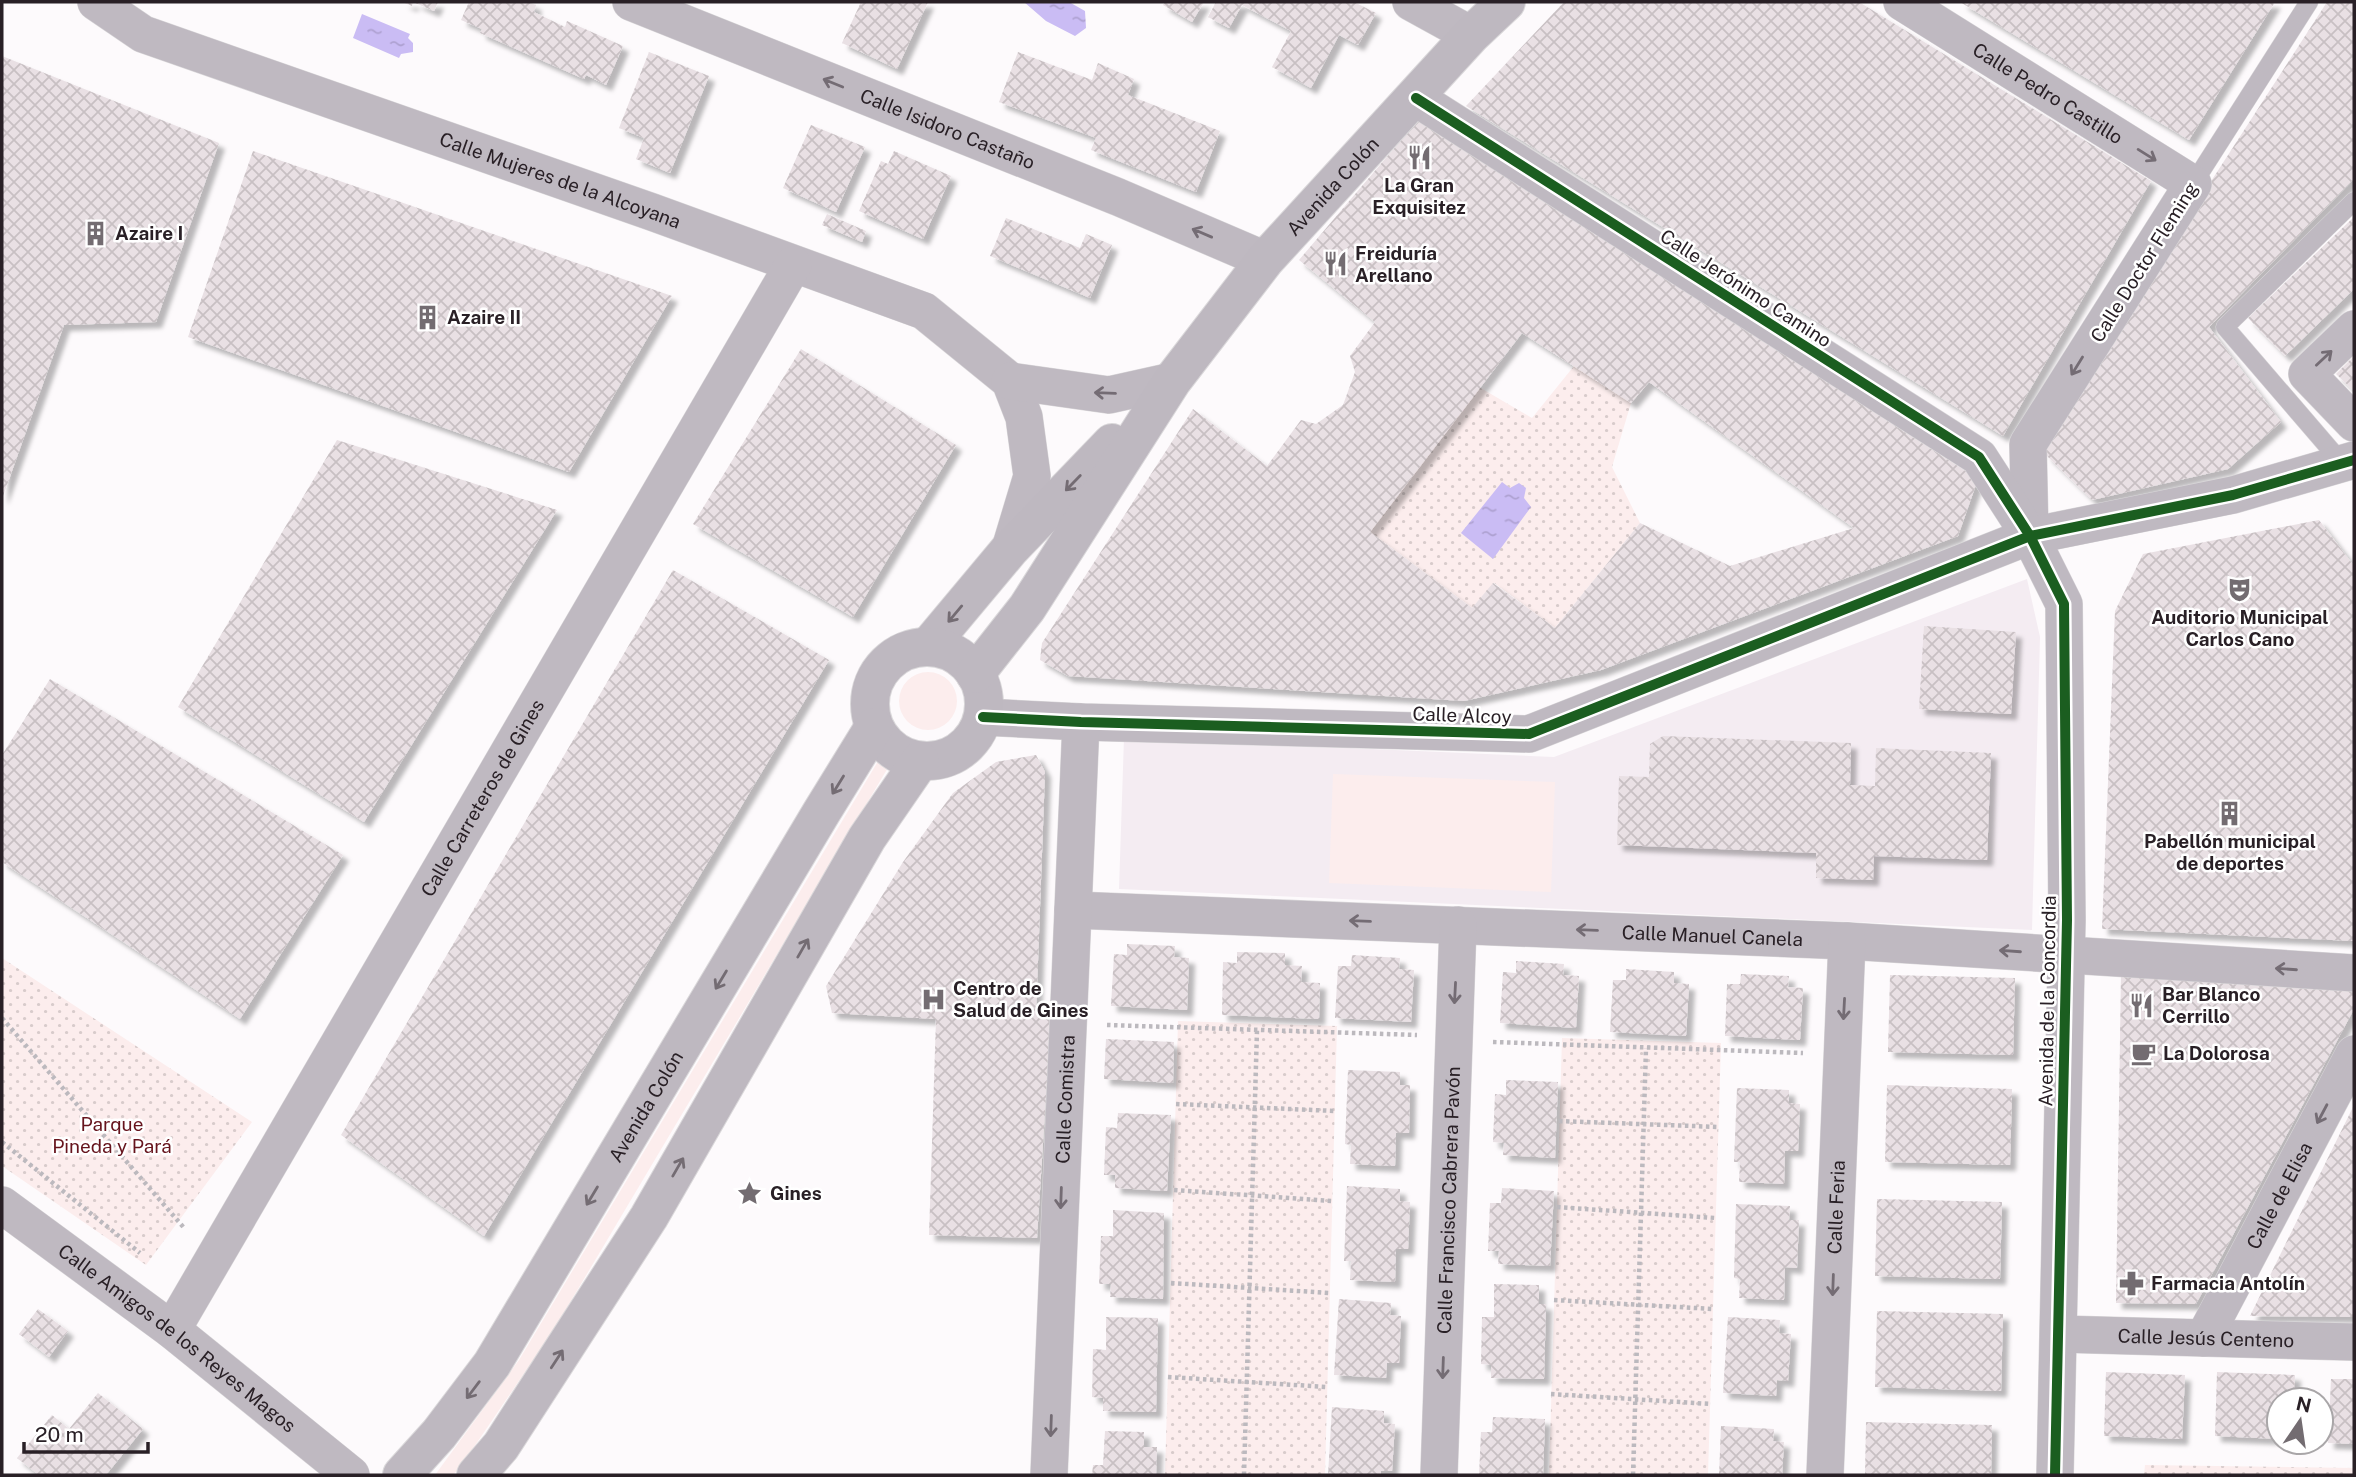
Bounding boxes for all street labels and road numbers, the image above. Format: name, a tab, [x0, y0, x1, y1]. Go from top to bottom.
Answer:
street label: Calle Pedro Castillo	[1969, 38, 2127, 148]
street label: Calle Isidoro Castaño	[857, 84, 1038, 174]
street label: Calle Mujeres de la Alcoyana	[437, 128, 684, 233]
street label: Avenida Colón	[1282, 133, 1383, 240]
street label: Calle Doctor Fleming	[2086, 178, 2202, 346]
street label: Calle Jerónimo Camino	[1656, 224, 1836, 352]
street label: Calle Carreteros de Gines	[416, 695, 548, 900]
street label: Calle Alcoy	[1412, 702, 1512, 728]
street label: Avenida de la Concordia	[2034, 895, 2060, 1107]
street label: Calle Manuel Canela	[1621, 921, 1804, 950]
street label: Calle Comistra	[1051, 1034, 1079, 1164]
street label: Avenida Colón	[604, 1047, 687, 1166]
street label: Calle Francisco Cabrera Pavón	[1433, 1066, 1464, 1334]
street label: Calle de Elisa	[2242, 1138, 2316, 1253]
street label: Calle Feria	[1823, 1160, 1849, 1255]
street label: Calle Amigos de los Reyes Magos	[54, 1239, 300, 1437]
street label: Calle Jesús Centeno	[2117, 1325, 2294, 1351]

